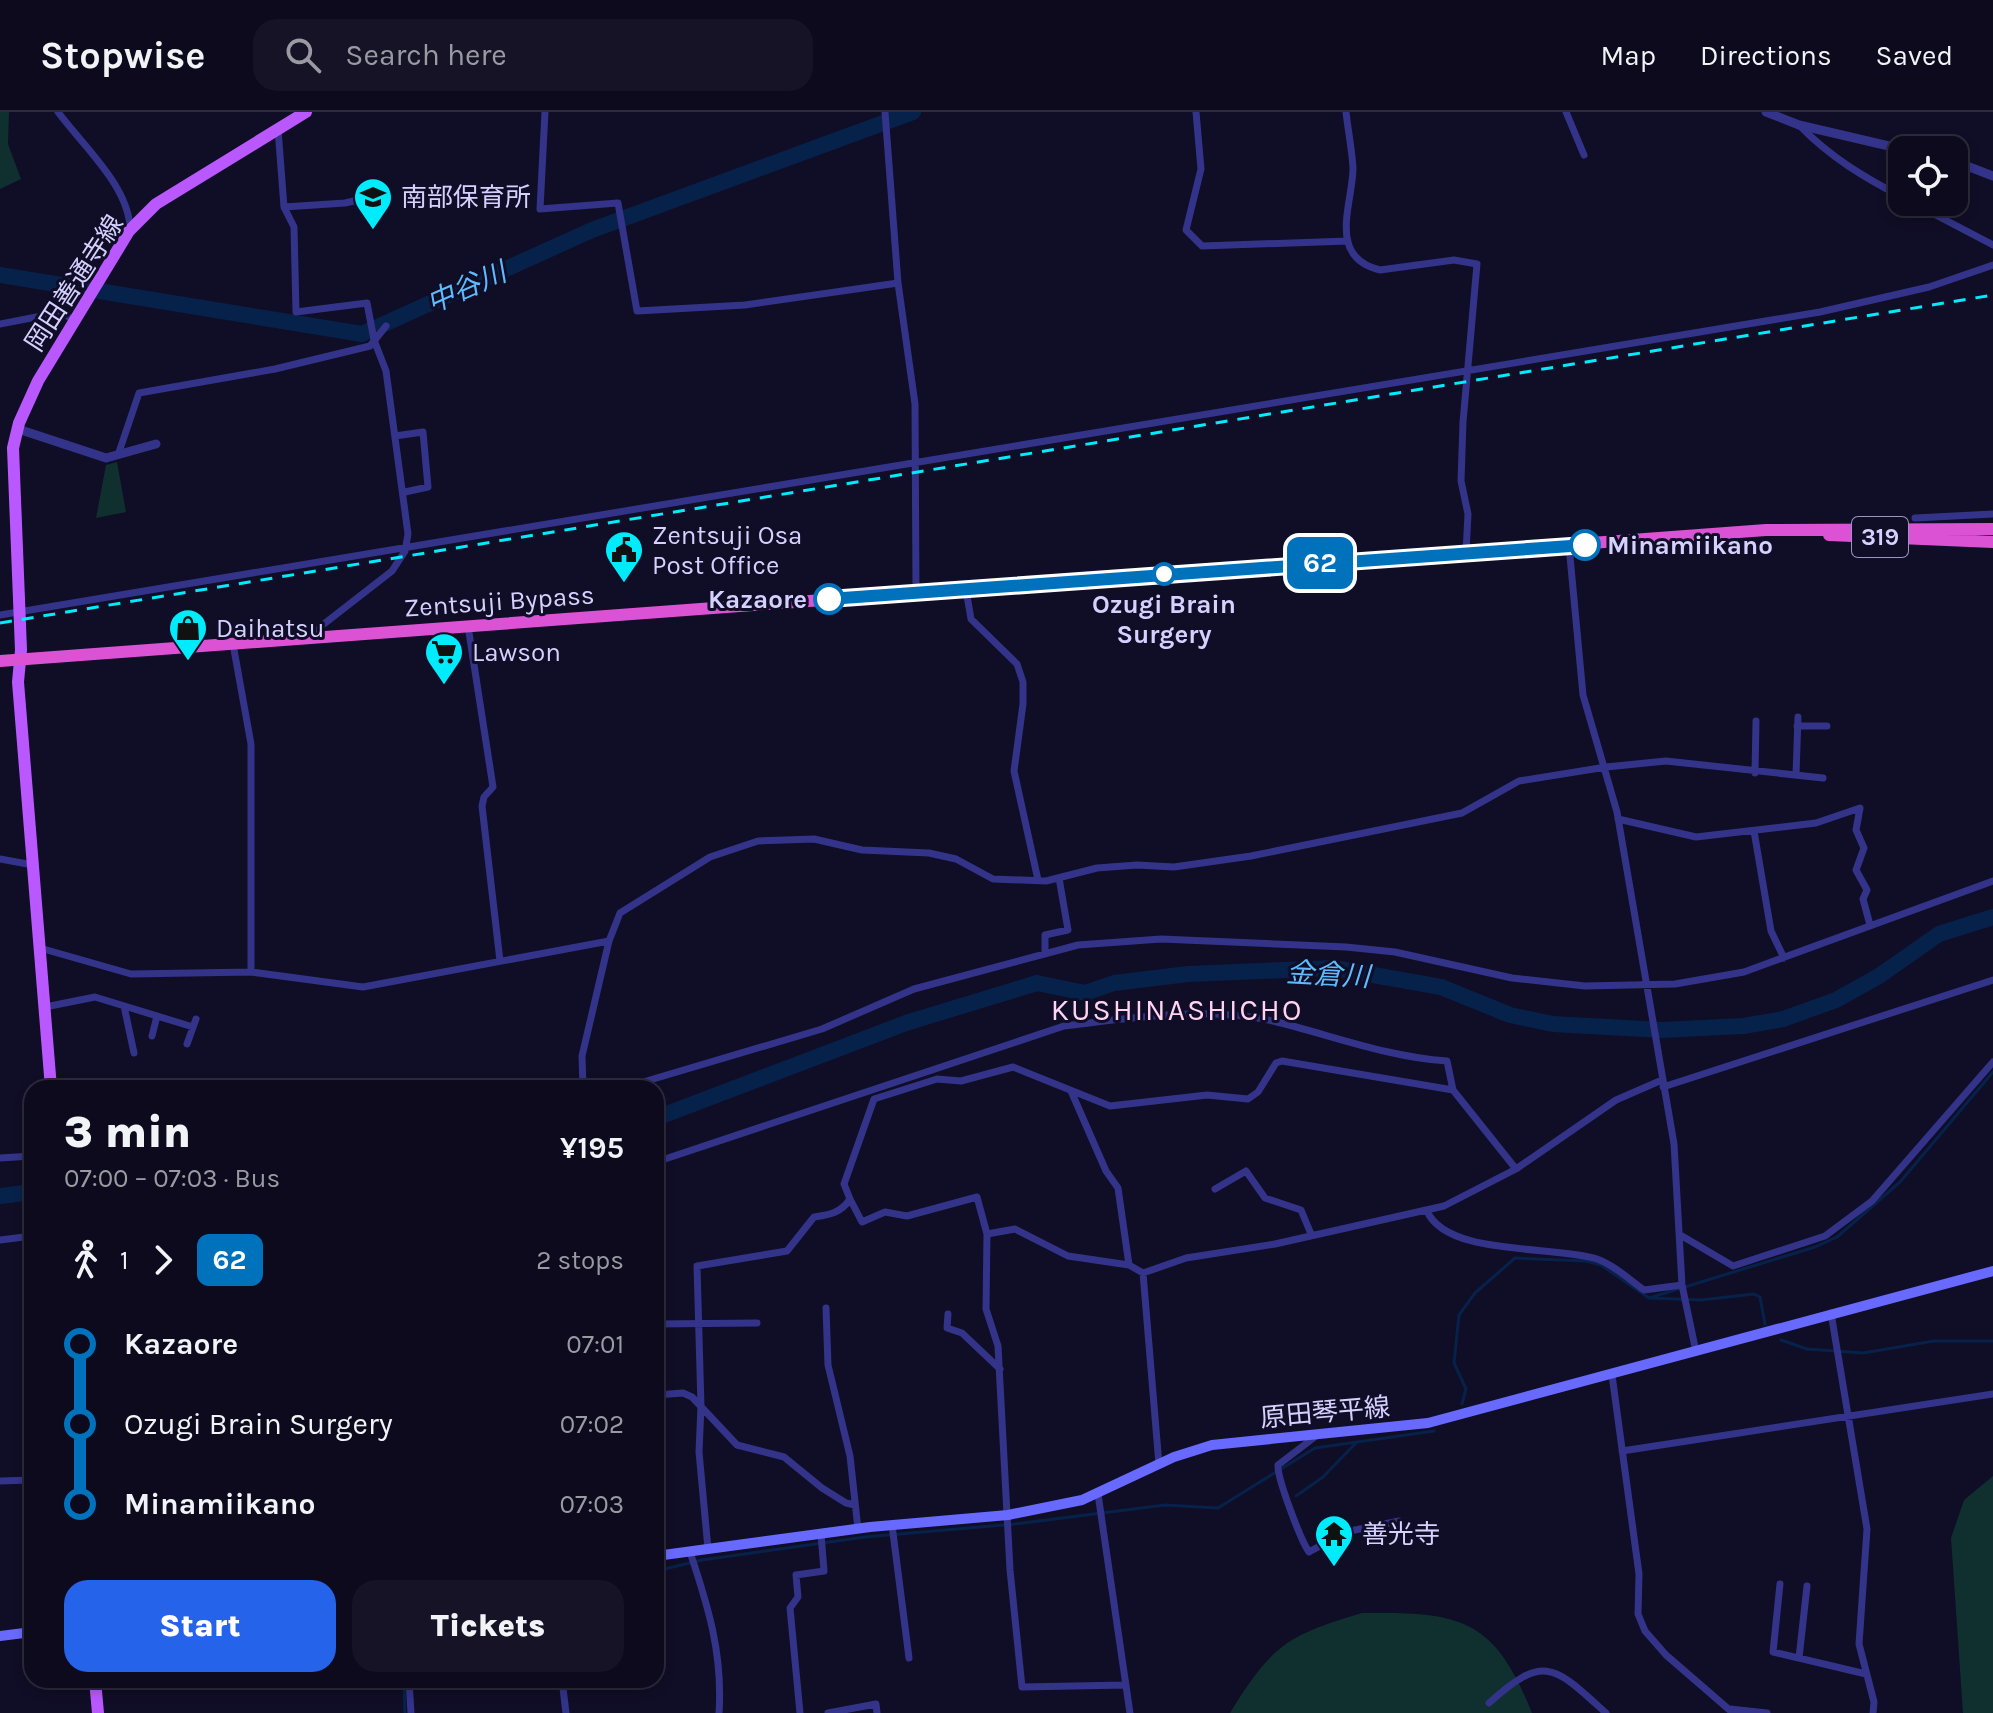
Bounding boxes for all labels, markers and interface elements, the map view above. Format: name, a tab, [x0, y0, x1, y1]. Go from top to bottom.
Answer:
search box	[253, 19, 813, 91]
text: Stopwise	[40, 33, 205, 78]
icon: search	[281, 33, 325, 77]
text: Search here	[345, 37, 507, 73]
text: Map	[1601, 39, 1656, 72]
text: Directions	[1700, 39, 1832, 72]
text: Saved	[1876, 39, 1953, 72]
map controls	[1888, 136, 1968, 216]
button: locate	[1888, 136, 1968, 216]
school or university icon: 南部保育所	[352, 176, 394, 231]
place label: 南部保育所	[401, 182, 531, 213]
street label: 岡田善通寺線	[19, 209, 130, 357]
water label: 中谷川	[421, 254, 514, 320]
road number: 319	[1852, 517, 1908, 557]
place label: Zentsuji Osa Post Office	[652, 520, 802, 581]
public building icon: Zentsuji Osa Post Office	[603, 529, 645, 584]
marker: Minamiikano	[1570, 530, 1600, 560]
place label: Minamiikano	[1607, 530, 1773, 561]
line badge: 62	[1284, 537, 1356, 589]
text: 62	[1303, 546, 1337, 579]
marker: Ozugi Brain Surgery	[1153, 563, 1175, 585]
street label: Zentsuji Bypass	[403, 579, 595, 624]
place label: Kazaore	[708, 584, 807, 615]
marker: Kazaore	[814, 584, 844, 614]
place label: Ozugi Brain Surgery	[1092, 589, 1236, 650]
shop icon: Daihatsu	[167, 607, 209, 662]
place label: Daihatsu	[216, 613, 324, 644]
supermarket icon: Lawson	[423, 631, 465, 686]
place label: Lawson	[472, 637, 561, 668]
water label: 金倉川	[1285, 956, 1374, 993]
district label: KUSHINASHICHO	[1051, 992, 1303, 1028]
text: 3 min	[64, 1107, 191, 1158]
text: ¥195	[560, 1130, 624, 1166]
text: 07:00 – 07:03 · Bus	[64, 1163, 280, 1194]
icon: walk	[64, 1238, 108, 1282]
icon: forward	[141, 1238, 185, 1282]
text: 62	[213, 1243, 247, 1276]
text: 1	[120, 1245, 129, 1276]
text: 2 stops	[536, 1245, 624, 1276]
text: Kazaore	[124, 1326, 238, 1362]
text: 07:01	[566, 1329, 624, 1360]
street label: 原田琴平線	[1259, 1391, 1391, 1434]
text: Ozugi Brain Surgery	[124, 1406, 393, 1442]
text: 07:02	[560, 1409, 624, 1440]
text: Minamiikano	[124, 1486, 315, 1522]
text: 07:03	[560, 1489, 624, 1520]
temple icon: 善光寺	[1313, 1513, 1355, 1568]
place label: 善光寺	[1362, 1519, 1440, 1550]
button: Start	[64, 1580, 336, 1672]
button: Tickets	[352, 1580, 624, 1672]

